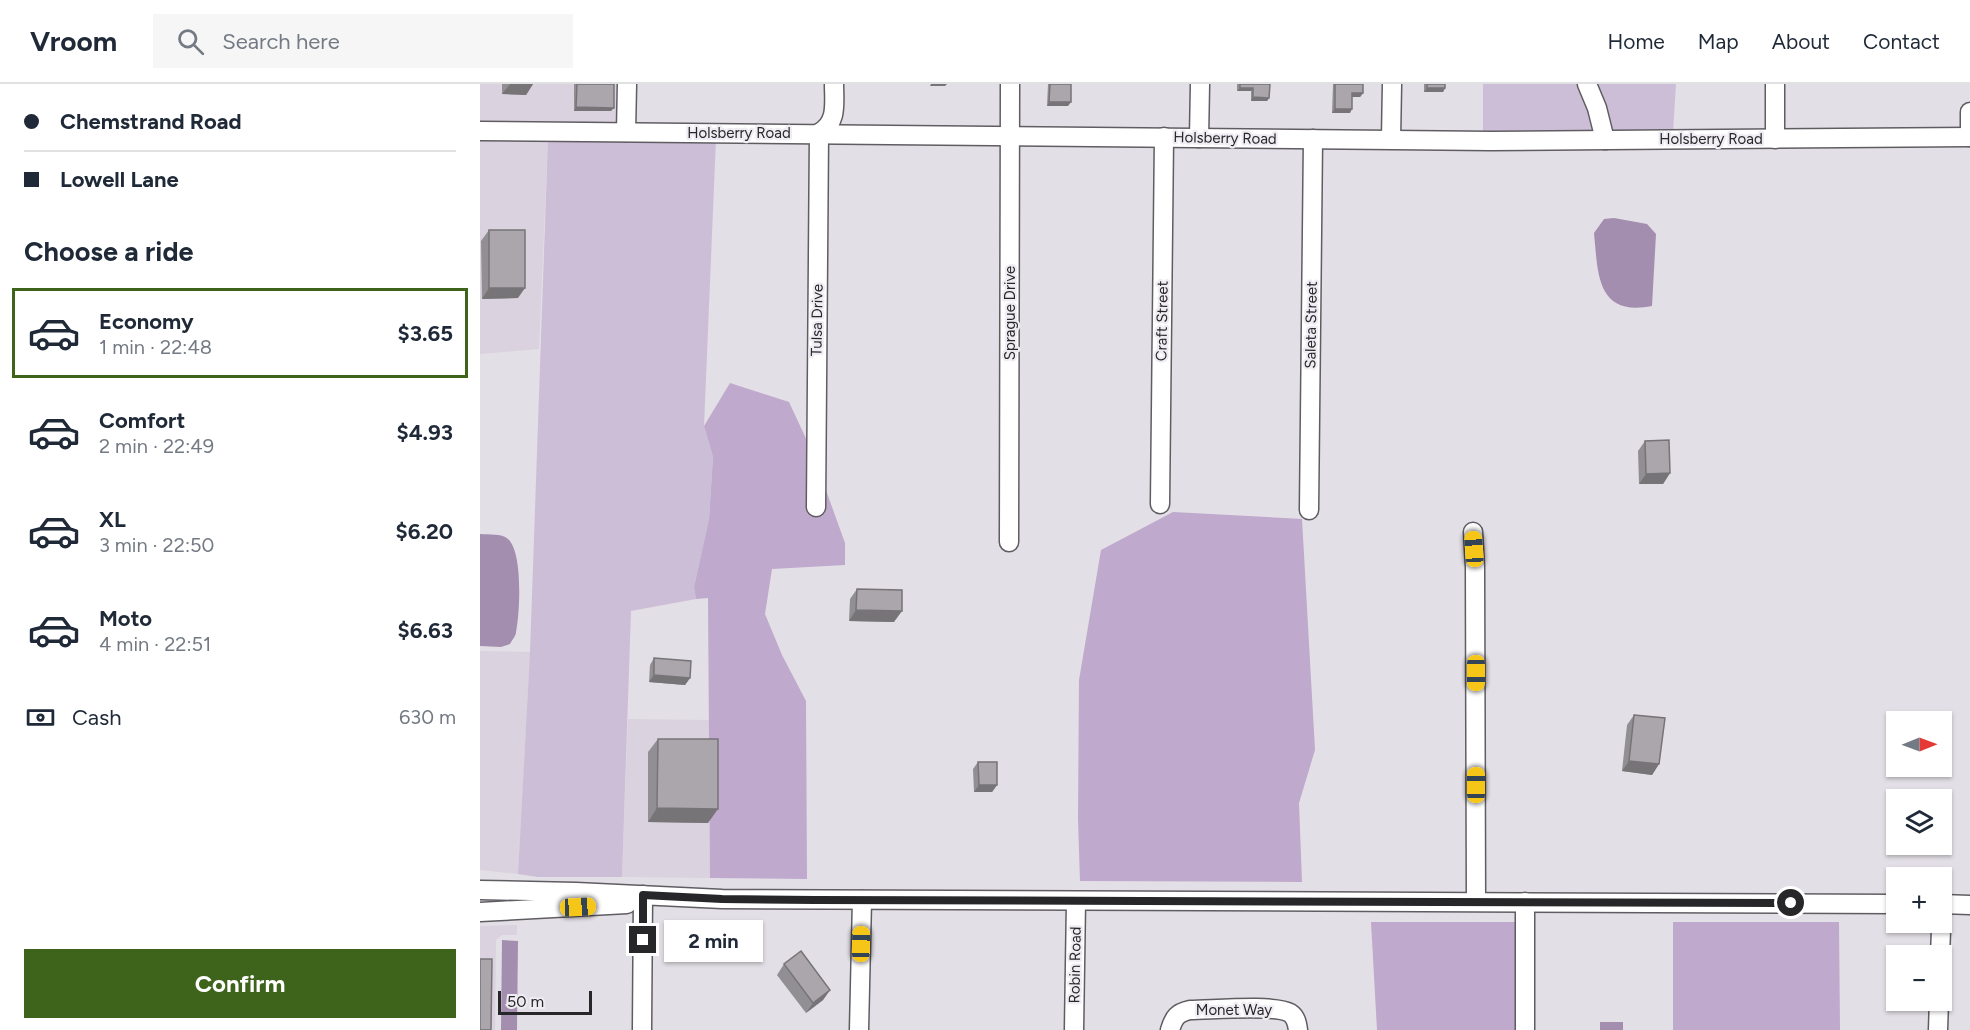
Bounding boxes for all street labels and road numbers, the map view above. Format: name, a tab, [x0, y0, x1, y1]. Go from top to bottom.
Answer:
street label: Holsberry Road	[687, 124, 791, 142]
street label: Holsberry Road	[1173, 128, 1277, 148]
street label: Holsberry Road	[1659, 130, 1763, 148]
street label: Sprague Drive	[1001, 266, 1019, 360]
street label: Craft Street	[1152, 280, 1172, 361]
street label: Saleta Street	[1301, 281, 1321, 369]
street label: Tulsa Drive	[807, 284, 827, 356]
street label: Robin Road	[1065, 926, 1085, 1004]
street label: Monet Way	[1196, 1001, 1272, 1019]

